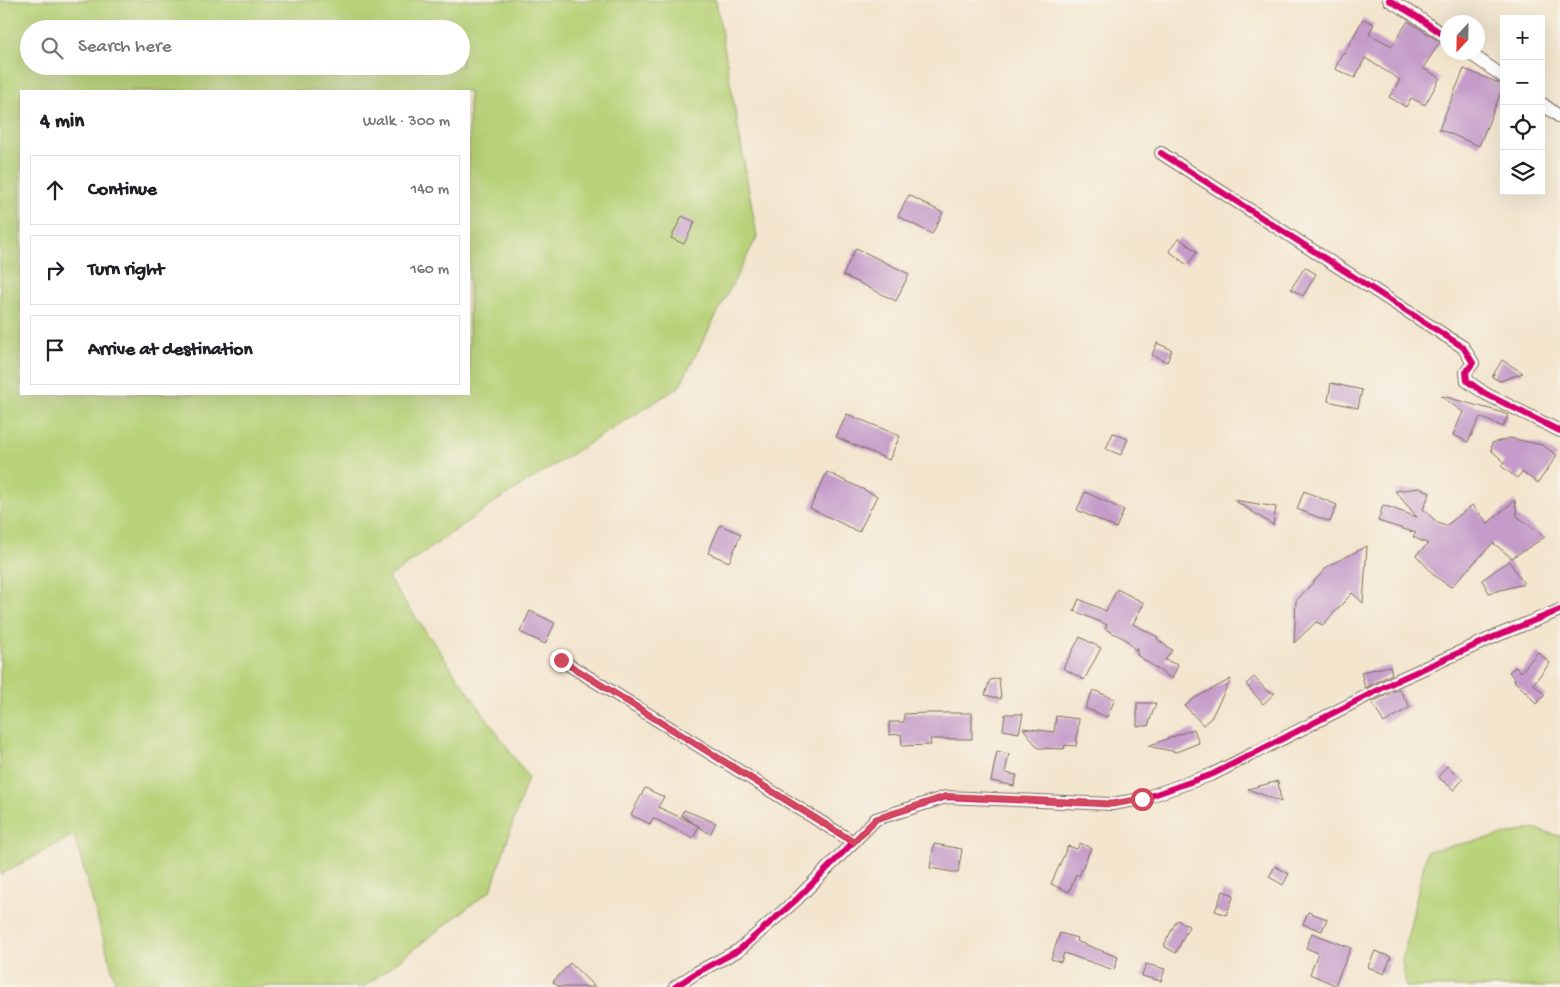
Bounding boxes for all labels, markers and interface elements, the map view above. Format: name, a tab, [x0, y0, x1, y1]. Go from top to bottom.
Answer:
north arrow	[1440, 15, 1485, 60]
map controls	[1500, 15, 1545, 195]
button: +	[1500, 15, 1545, 60]
search box	[20, 20, 470, 75]
icon: search	[38, 34, 66, 62]
text: Search here	[78, 36, 172, 59]
button: −	[1500, 60, 1545, 105]
button: locate	[1500, 105, 1545, 150]
text: 4 min	[40, 110, 84, 135]
text: Walk · 300 m	[363, 113, 450, 132]
button: layers	[1500, 150, 1545, 195]
icon: ahead	[41, 176, 69, 204]
text: Continue	[88, 179, 157, 202]
text: 140 m	[411, 181, 449, 200]
icon: right	[41, 256, 69, 284]
text: Turn right	[88, 259, 164, 282]
text: 160 m	[410, 261, 449, 280]
icon: arrive	[41, 336, 69, 364]
text: Arrive at destination	[88, 339, 252, 362]
route end	[550, 649, 573, 672]
route start	[1131, 788, 1154, 811]

